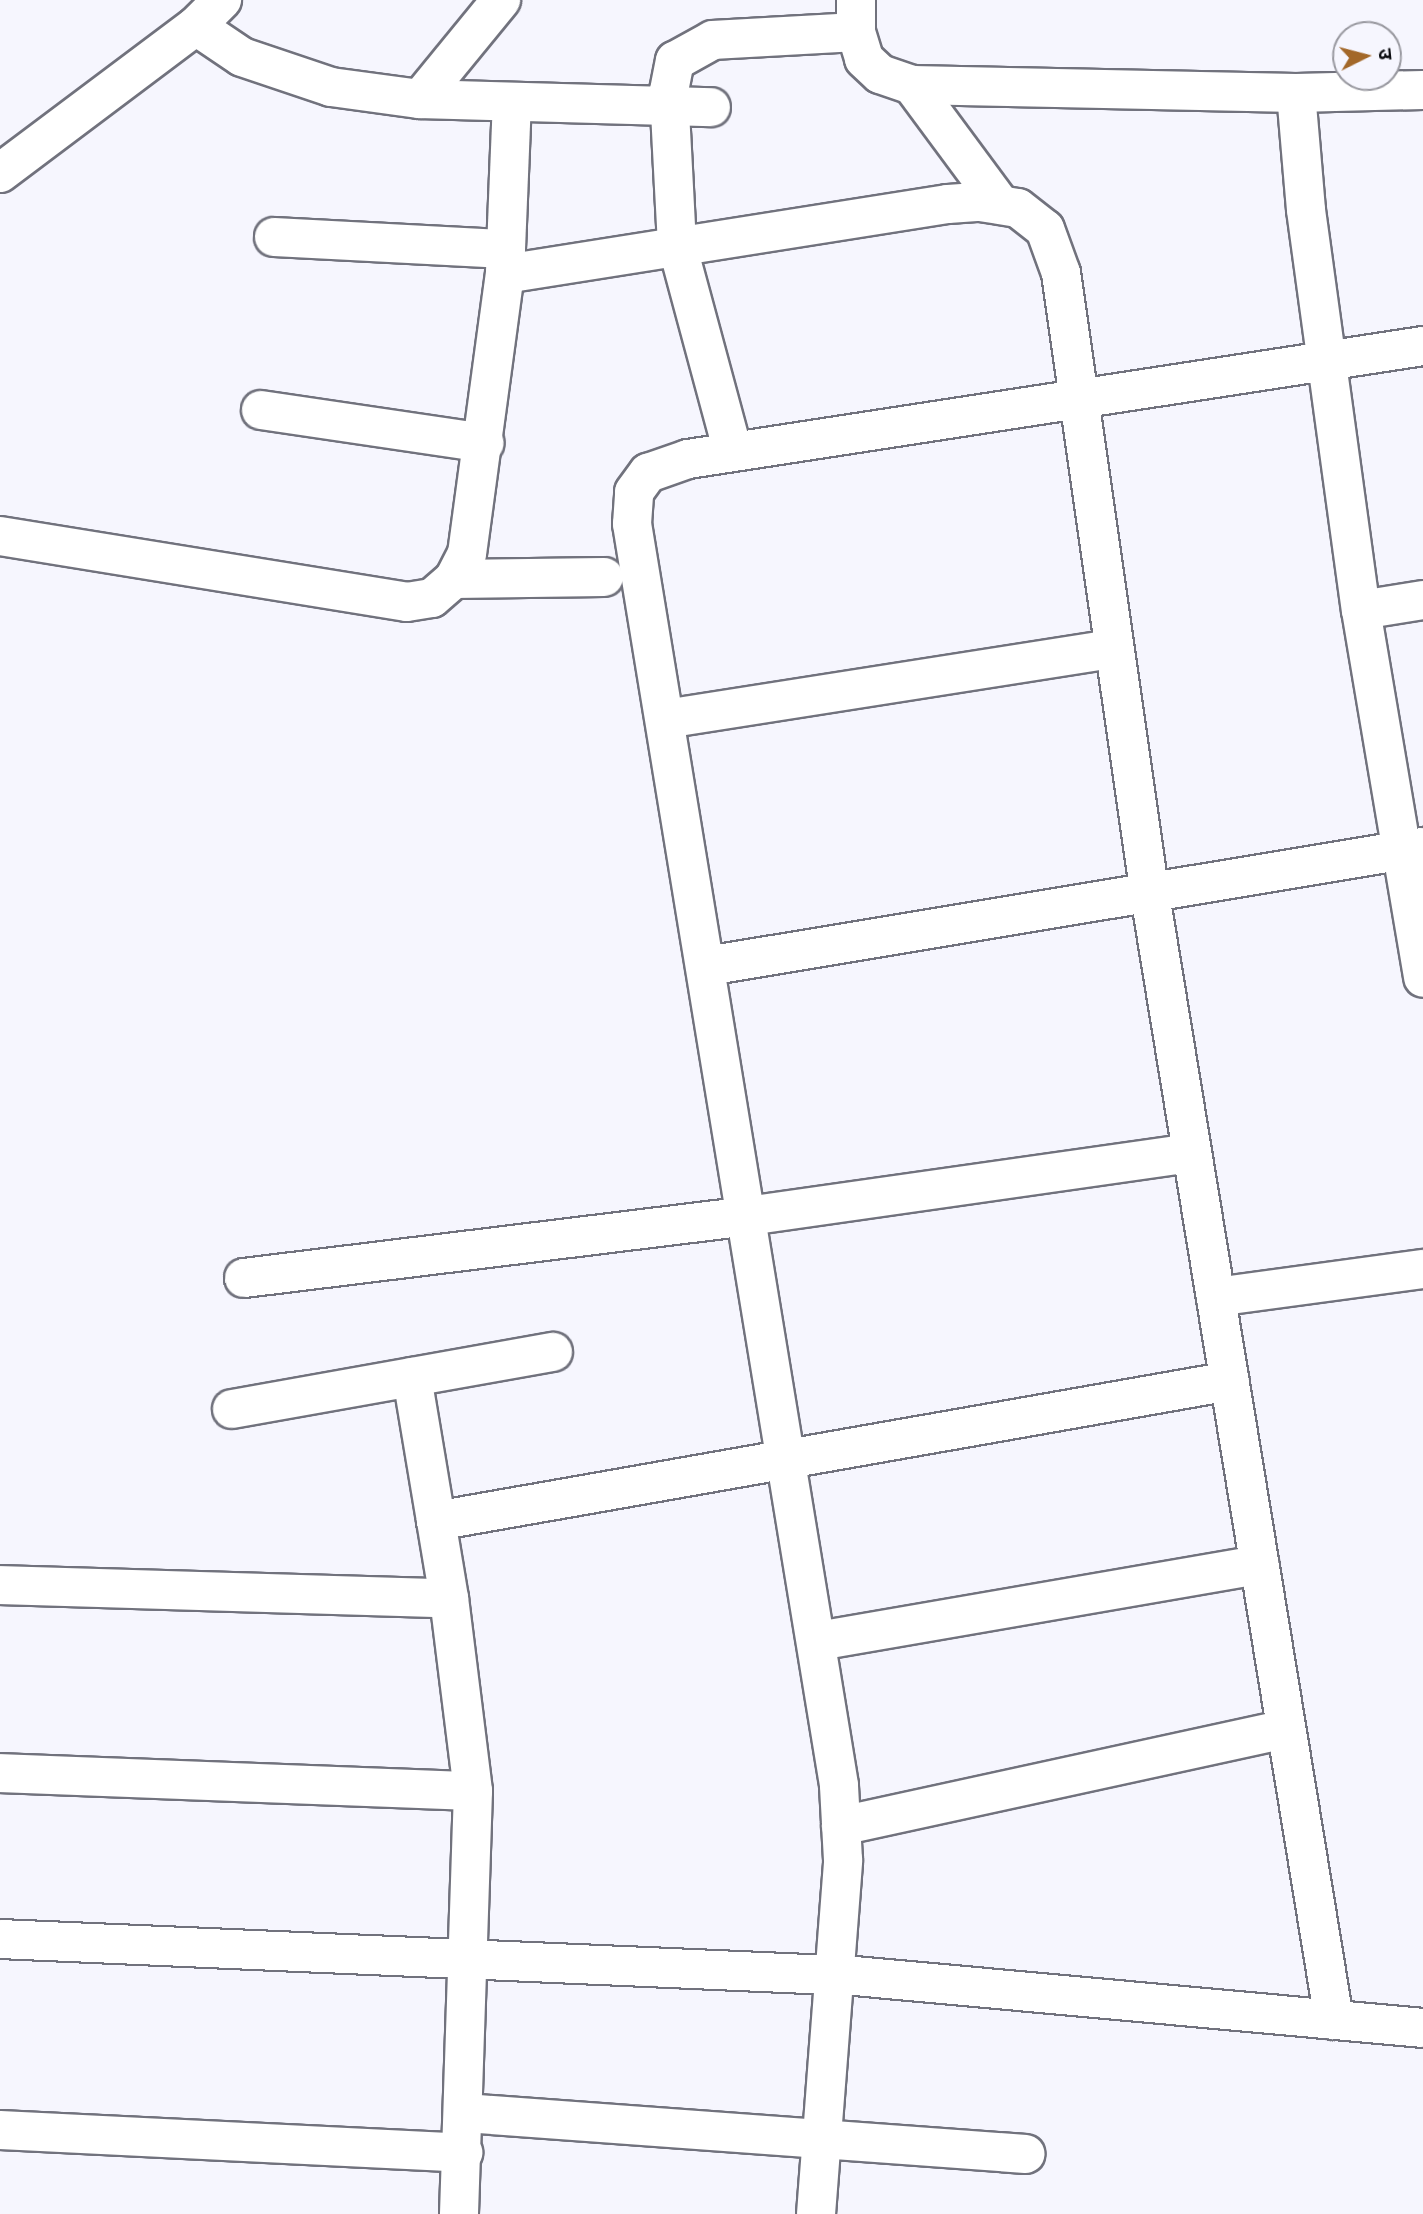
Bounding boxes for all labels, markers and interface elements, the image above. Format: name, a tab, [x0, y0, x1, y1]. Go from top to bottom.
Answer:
north arrow	[1332, 21, 1402, 91]
text: उ	[1374, 47, 1397, 61]

